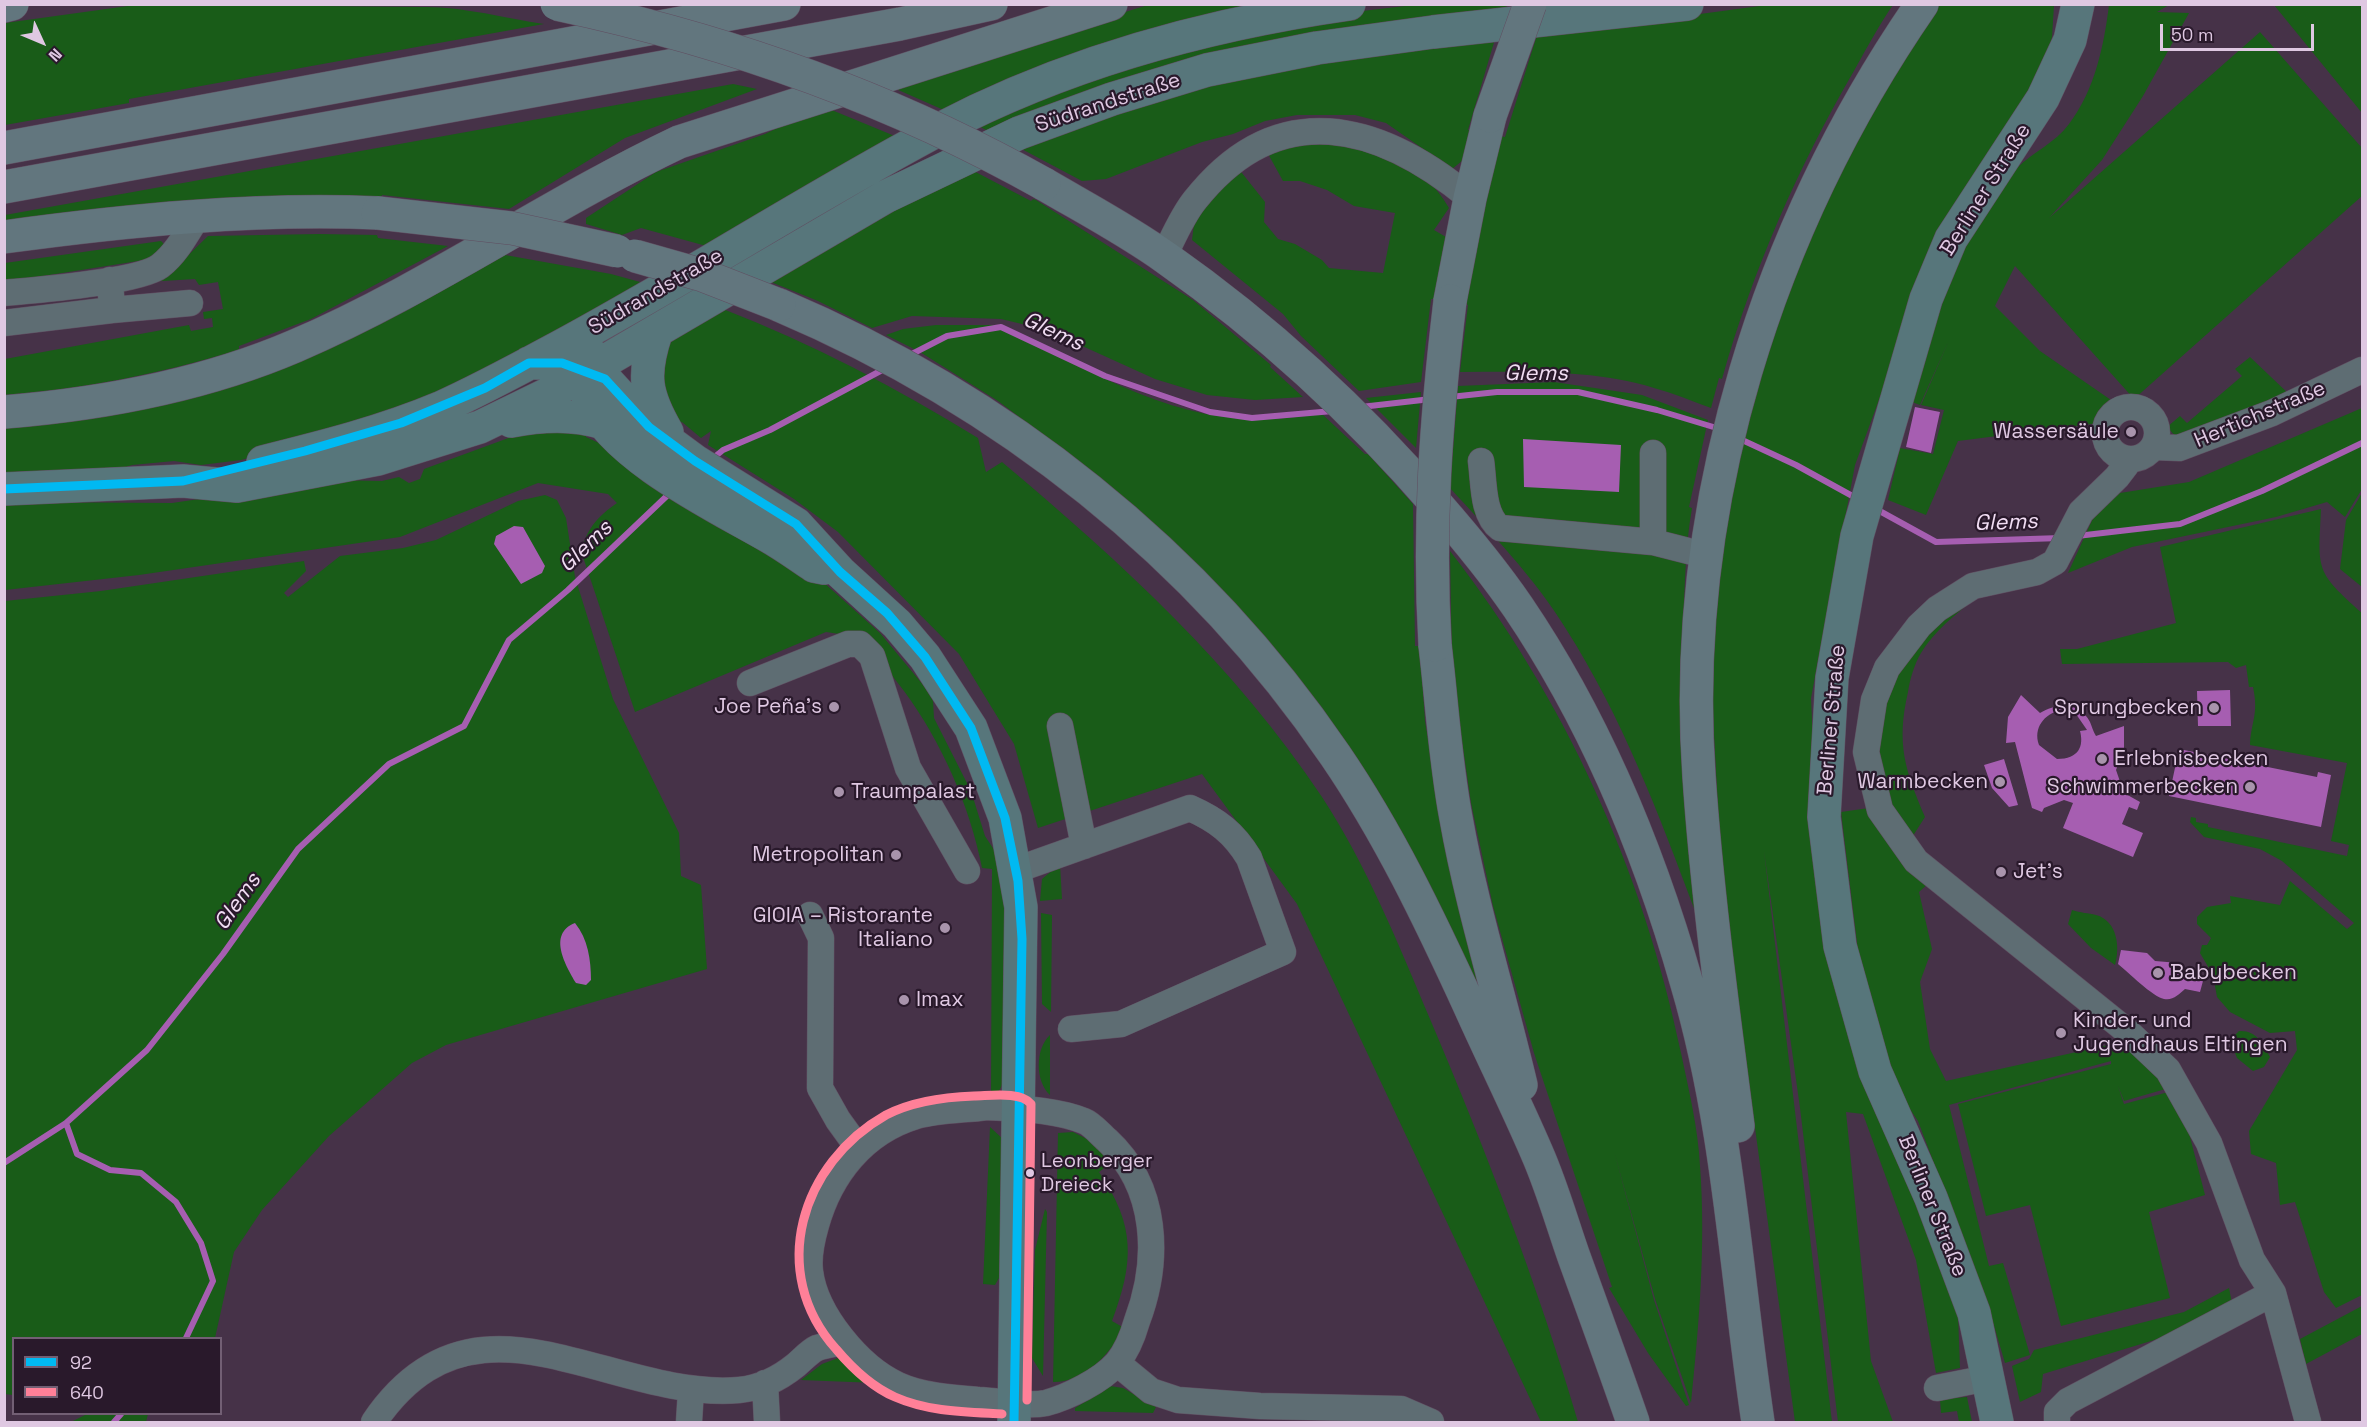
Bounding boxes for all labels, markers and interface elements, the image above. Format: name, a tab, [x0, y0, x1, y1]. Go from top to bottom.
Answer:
north arrow	[12, 12, 72, 72]
scale bar	[2163, 12, 2318, 50]
text: 50 m	[2171, 23, 2213, 46]
text: N	[44, 44, 67, 66]
street label: Südrandstraße	[1032, 68, 1184, 138]
street label: Berliner Straße	[1935, 119, 2037, 261]
street label: Südrandstraße	[584, 243, 728, 341]
water label: Glems	[1019, 307, 1087, 357]
water label: Glems	[1504, 361, 1568, 387]
street label: Hertichstraße	[2191, 376, 2329, 454]
place label: Wassersäule	[1993, 419, 2119, 445]
marker: Wassersäule	[2124, 425, 2138, 439]
water label: Glems	[1974, 509, 2038, 537]
water label: Glems	[554, 515, 618, 579]
street label: Berliner Straße	[1813, 644, 1851, 796]
place label: Joe Peña’s	[714, 694, 822, 720]
place label: Sprungbecken	[2054, 695, 2202, 721]
marker: Joe Peña’s	[827, 700, 841, 714]
marker: Sprungbecken	[2207, 701, 2221, 715]
place label: Erlebnisbecken	[2114, 746, 2268, 772]
marker: Erlebnisbecken	[2095, 752, 2109, 766]
place label: Warmbecken	[1857, 769, 1988, 795]
place label: Schwimmerbecken	[2047, 774, 2238, 800]
marker: Warmbecken	[1993, 775, 2007, 789]
place label: Traumpalast	[851, 779, 975, 805]
marker: Schwimmerbecken	[2243, 780, 2257, 794]
marker: Traumpalast	[832, 785, 846, 799]
place label: Metropolitan	[752, 842, 884, 868]
marker: Metropolitan	[889, 848, 903, 862]
place label: Jet's	[2013, 859, 2063, 885]
marker: Jet's	[1994, 865, 2008, 879]
water label: Glems	[209, 868, 267, 936]
place label: GIOIA – Ristorante Italiano	[753, 903, 933, 953]
marker: GIOIA – Ristorante Italiano	[938, 921, 952, 935]
place label: Babybecken	[2170, 960, 2297, 986]
marker: Babybecken	[2151, 966, 2165, 980]
place label: Imax	[916, 987, 964, 1013]
marker: Imax	[897, 993, 911, 1007]
place label: Kinder- und Jugendhaus Eltingen	[2073, 1008, 2288, 1058]
marker: Kinder- und Jugendhaus Eltingen	[2054, 1026, 2068, 1040]
street label: Berliner Straße	[1892, 1131, 1972, 1281]
place label: Leonberger Dreieck	[1041, 1150, 1152, 1197]
marker: Leonberger Dreieck	[1024, 1167, 1036, 1179]
legend	[12, 1337, 222, 1415]
text: 92	[70, 1351, 92, 1374]
text: 640	[70, 1381, 104, 1404]

